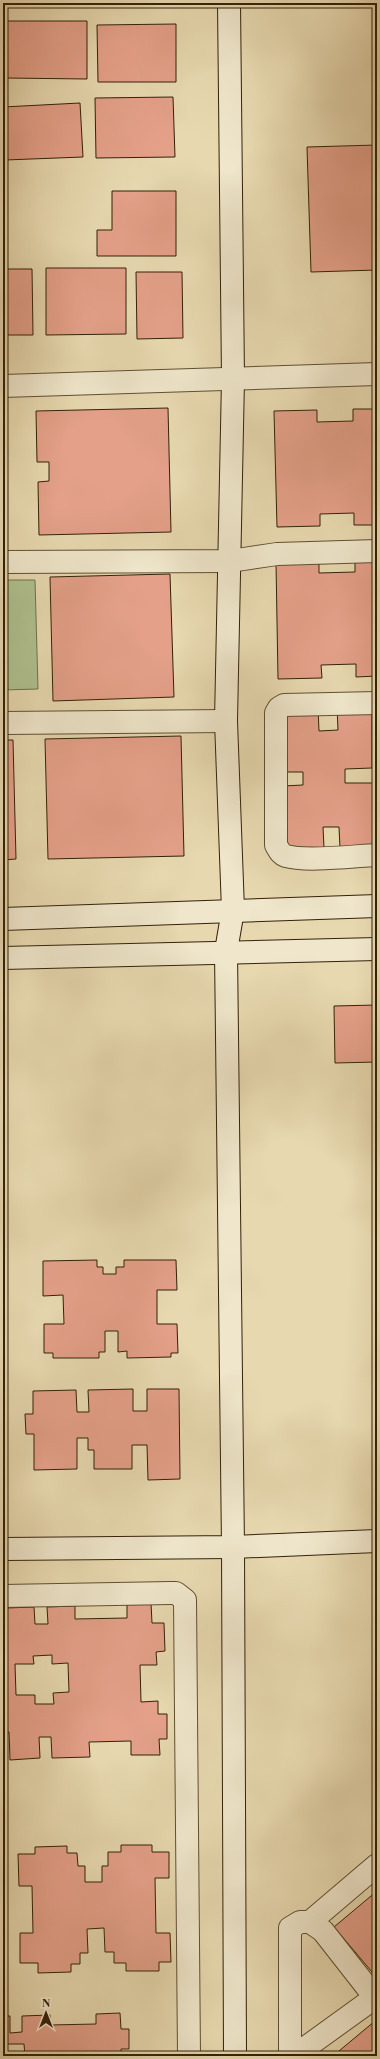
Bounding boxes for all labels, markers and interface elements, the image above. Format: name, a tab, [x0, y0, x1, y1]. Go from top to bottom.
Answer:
north arrow	[26, 1993, 66, 2033]
text: N	[42, 1997, 51, 2011]

